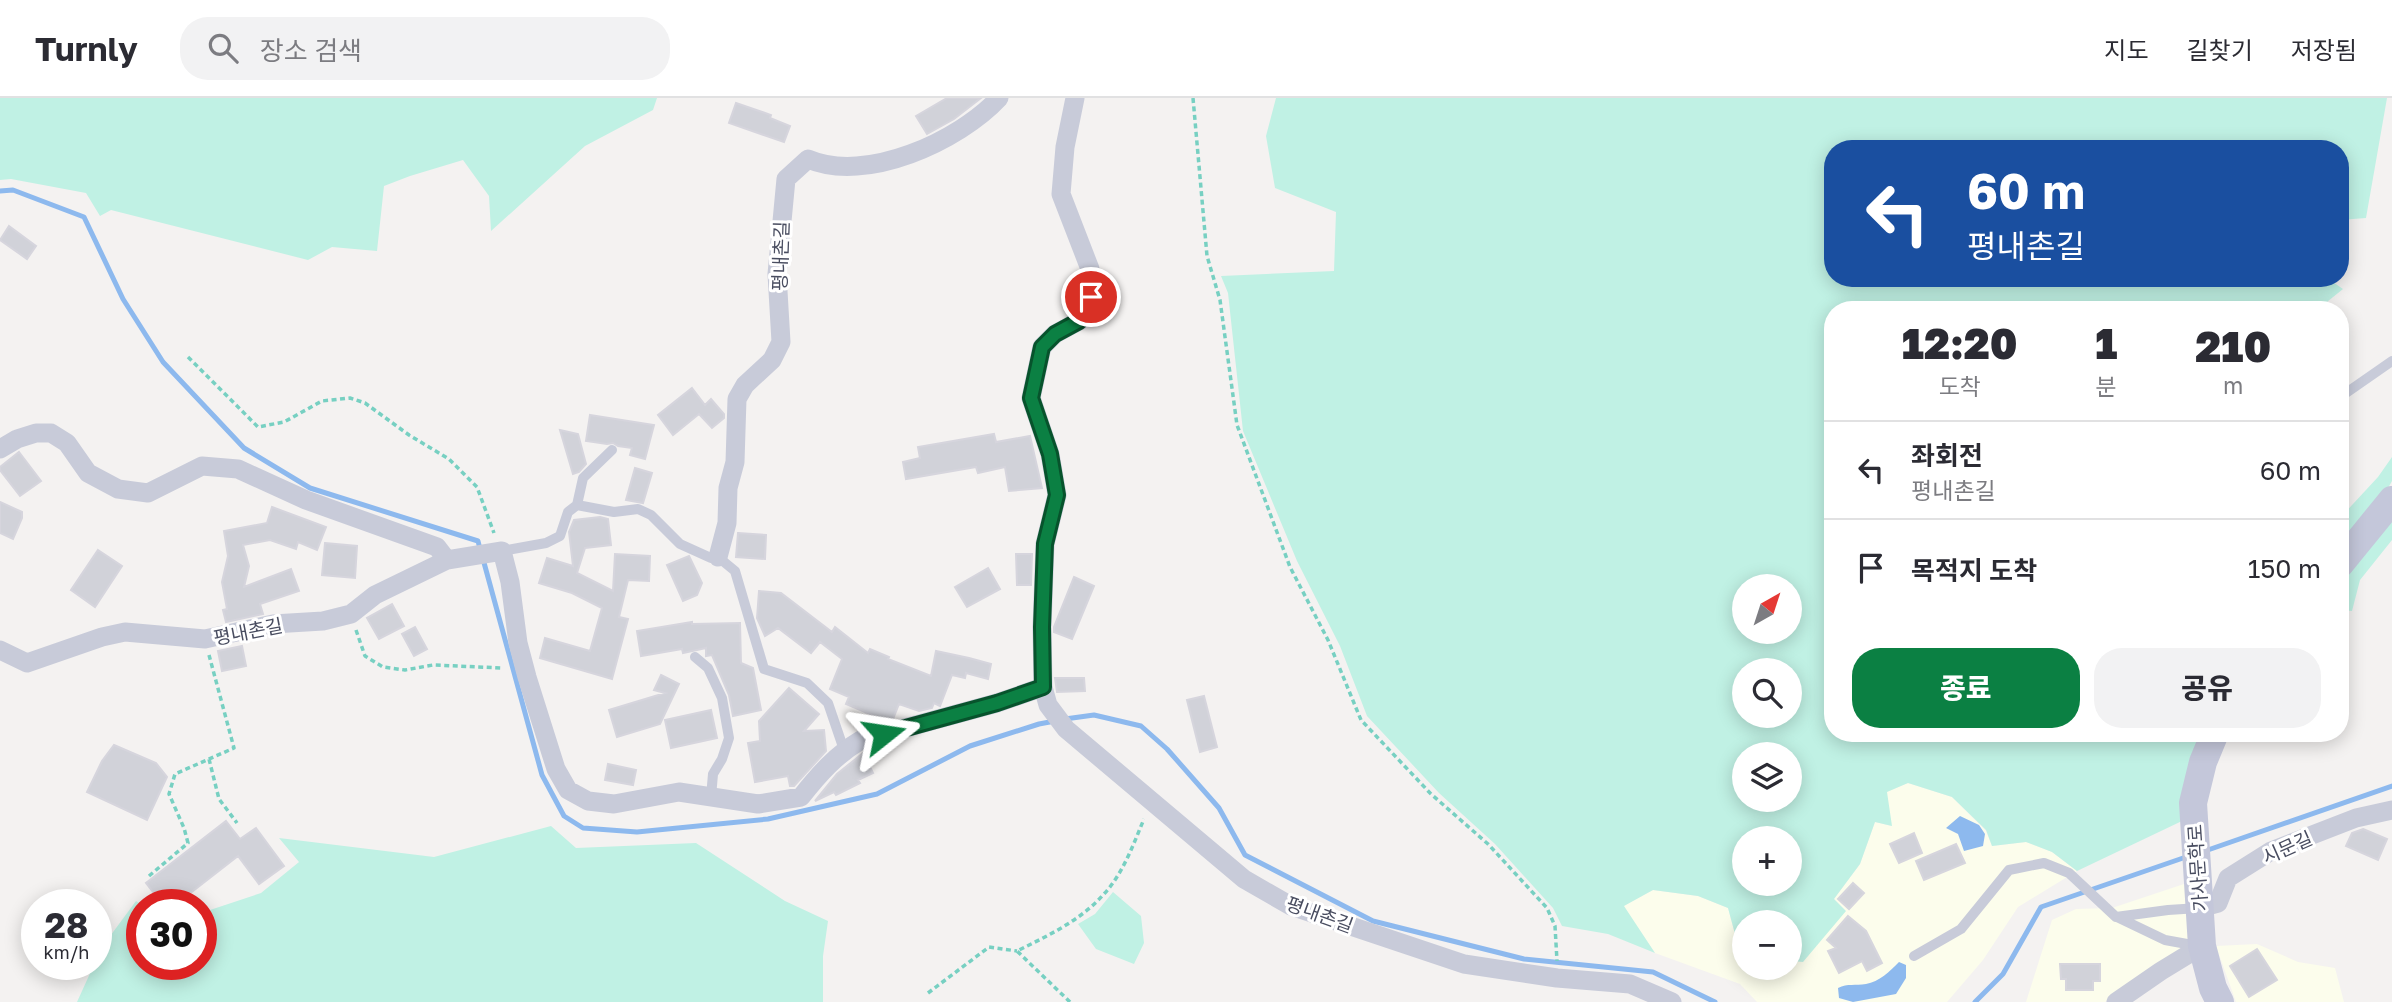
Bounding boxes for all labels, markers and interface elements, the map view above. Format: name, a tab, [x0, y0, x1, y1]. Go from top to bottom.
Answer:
search box	[180, 17, 670, 80]
text: Turnly	[35, 29, 138, 68]
icon: search	[204, 29, 242, 67]
text: 장소 검색	[260, 35, 362, 66]
text: 지도	[2104, 35, 2149, 64]
text: 길찾기	[2187, 35, 2253, 64]
text: 저장됨	[2291, 35, 2357, 64]
text: 60 m	[1967, 161, 2085, 220]
icon: left	[1852, 168, 1943, 259]
street label: 평내촌길	[767, 221, 793, 291]
text: 평내촌길	[1967, 227, 2085, 265]
pin	[1061, 267, 1121, 327]
icon: arrive	[1072, 278, 1110, 316]
text: 12:20	[1902, 318, 2018, 368]
text: 1	[2095, 318, 2118, 368]
text: 210	[2195, 321, 2271, 371]
text: m	[2223, 371, 2243, 399]
text: 도착	[1939, 372, 1981, 400]
text: 분	[2096, 372, 2117, 400]
text: 좌회전	[1911, 440, 1983, 471]
icon: left	[1852, 451, 1890, 489]
text: 60 m	[2260, 455, 2321, 486]
text: 평내촌길	[1911, 476, 1996, 504]
icon: arrive	[1852, 549, 1890, 587]
text: 150 m	[2248, 553, 2321, 584]
text: 목적지 도착	[1911, 555, 2037, 586]
north arrow	[1732, 574, 1802, 644]
map controls	[1732, 574, 1802, 980]
street label: 평내촌길	[211, 613, 285, 649]
button: 종료	[1852, 648, 2080, 728]
button: 공유	[2094, 648, 2321, 728]
button: search	[1732, 658, 1802, 728]
position arrow	[847, 697, 921, 771]
button: layers	[1732, 742, 1802, 812]
street label: 가사문학로	[2182, 824, 2212, 912]
button: +	[1732, 826, 1802, 896]
street label: 시문길	[2258, 826, 2316, 868]
speed limit sign: 30	[126, 889, 217, 980]
street label: 평내촌길	[1283, 891, 1357, 937]
text: 28	[45, 904, 88, 946]
button: −	[1732, 910, 1802, 980]
text: km/h	[44, 941, 89, 963]

